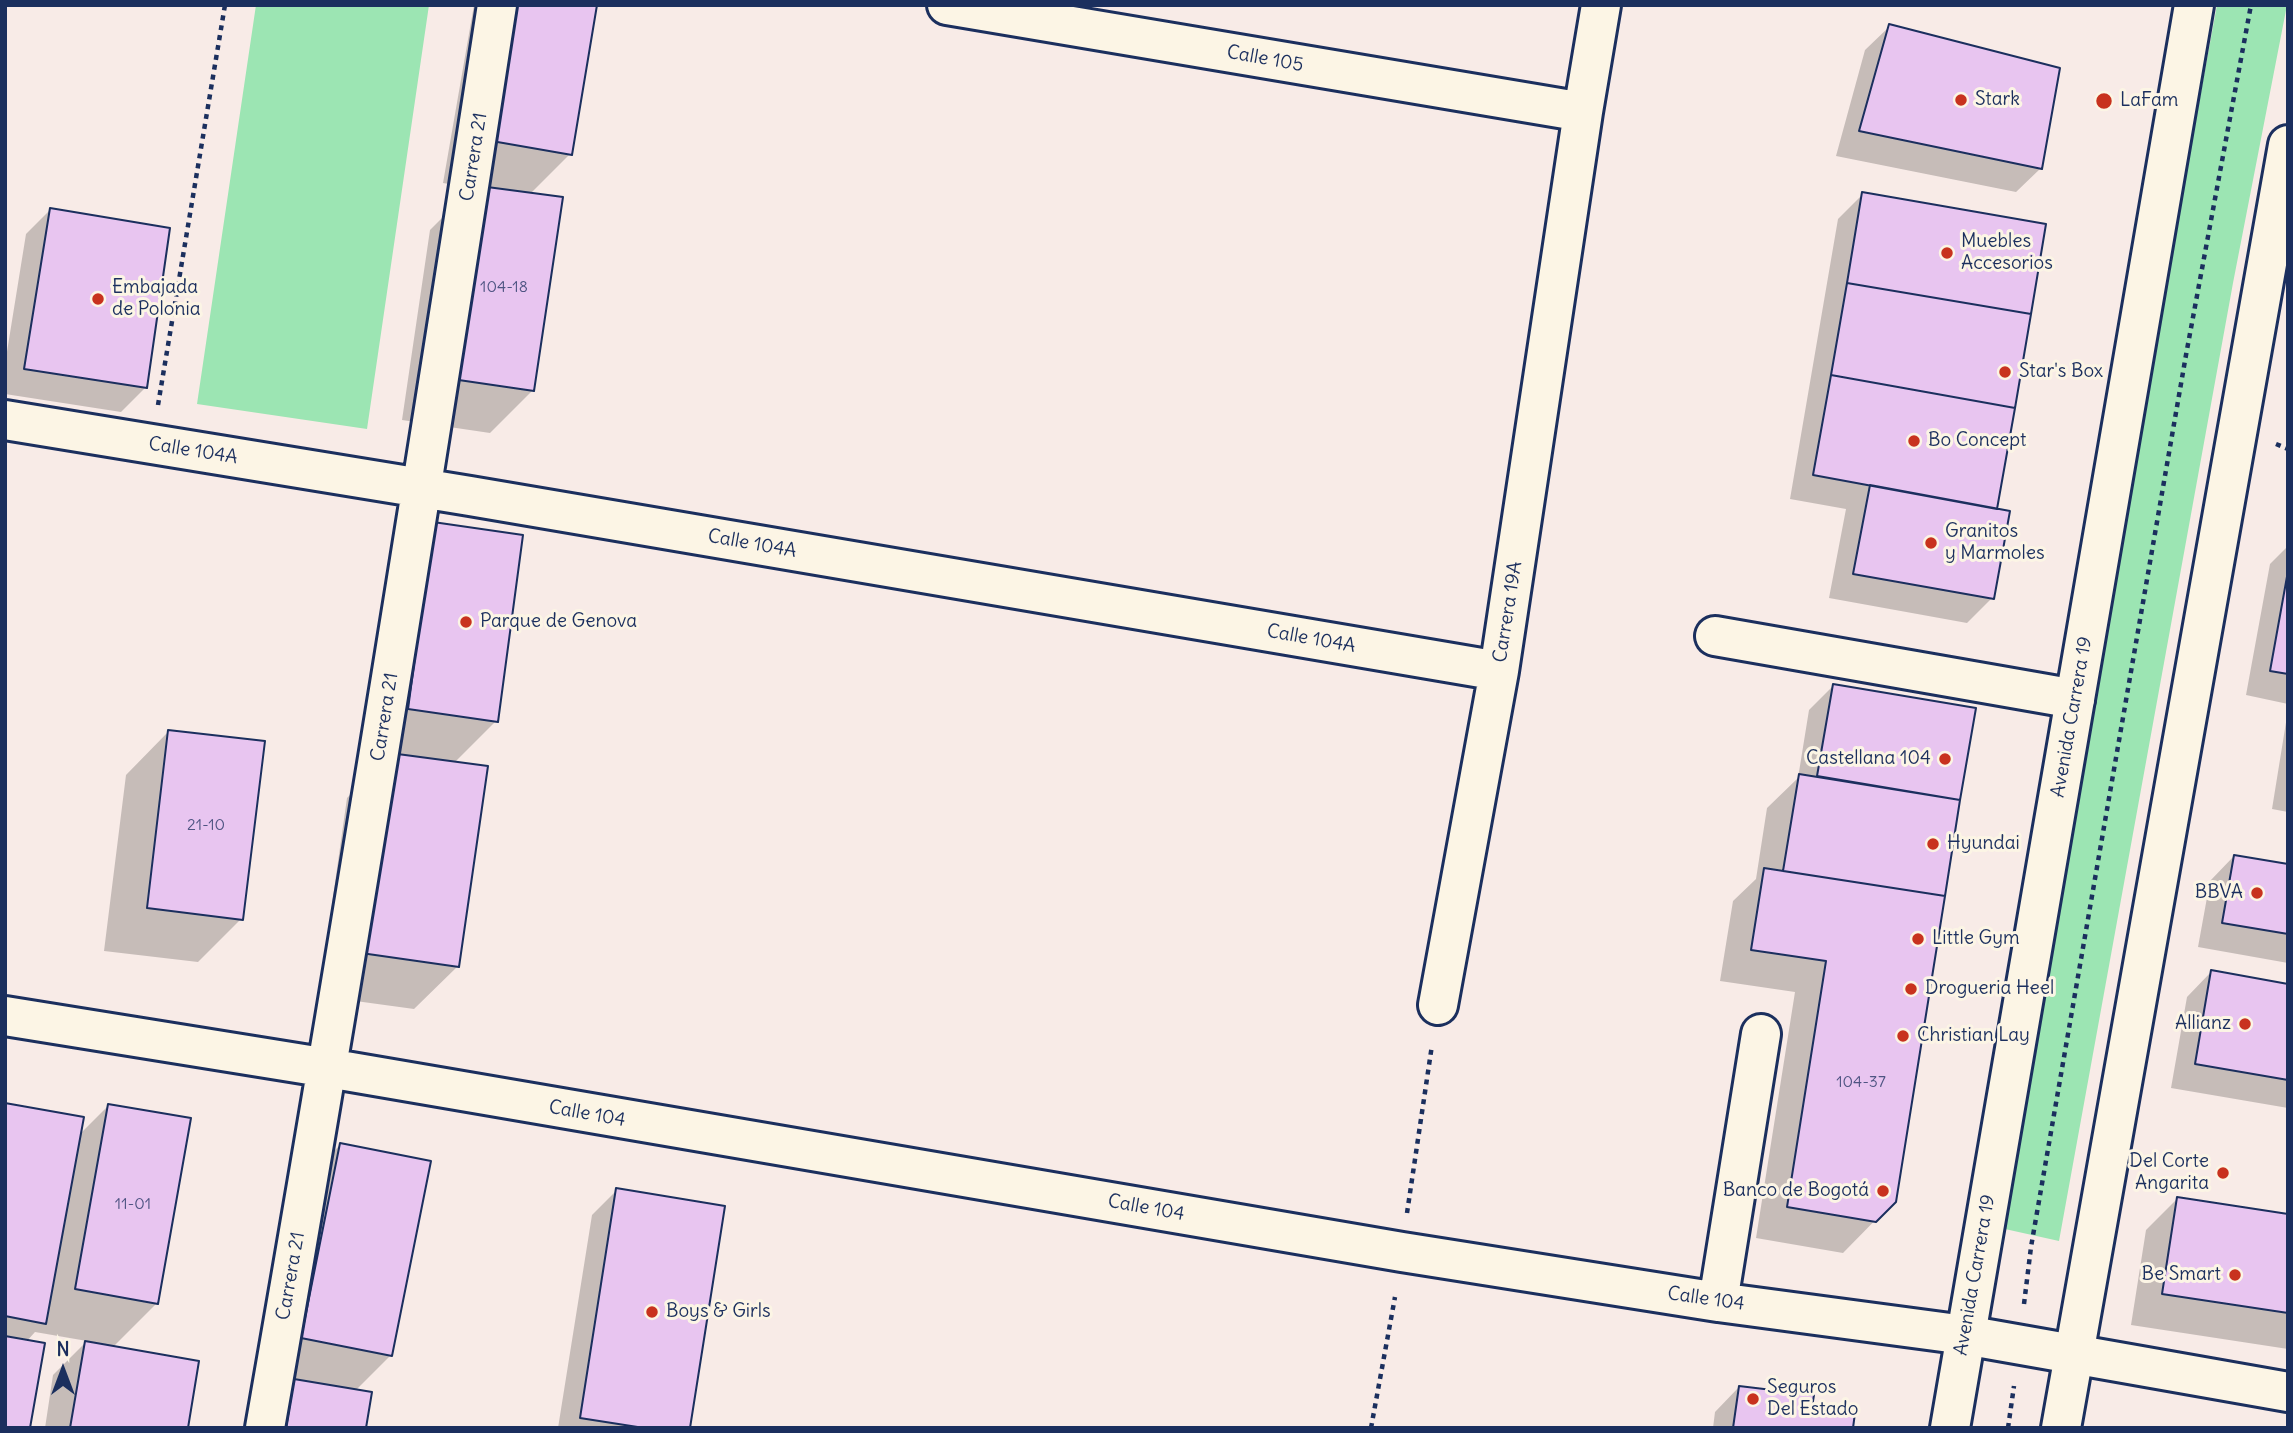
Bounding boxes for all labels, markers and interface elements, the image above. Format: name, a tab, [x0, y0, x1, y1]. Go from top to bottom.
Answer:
street label: Calle 105	[1225, 41, 1305, 77]
place label: Stark	[1975, 89, 2020, 111]
place label: LaFam	[2120, 90, 2178, 112]
marker: LaFam	[2094, 91, 2114, 111]
marker: Stark	[1953, 92, 1969, 108]
street label: Carrera 21	[456, 111, 492, 203]
place label: Muebles Accesorios	[1961, 231, 2053, 275]
marker: Muebles Accesorios	[1939, 245, 1955, 261]
place label: Embajada de Polonia	[112, 277, 201, 321]
house number: 104-18	[480, 277, 528, 297]
marker: Embajada de Polonia	[90, 291, 106, 307]
place label: Star's Box	[2019, 361, 2103, 383]
marker: Star's Box	[1997, 364, 2013, 380]
place label: Bo Concept	[1928, 430, 2026, 452]
street label: Calle 104A	[147, 433, 239, 469]
marker: Bo Concept	[1906, 433, 1922, 449]
place label: Granitos y Marmoles	[1945, 521, 2045, 565]
street label: Calle 104A	[706, 525, 798, 563]
marker: Granitos y Marmoles	[1923, 535, 1939, 551]
street label: Carrera 19A	[1489, 560, 1527, 664]
place label: Parque de Genova	[480, 611, 637, 633]
marker: Parque de Genova	[458, 614, 474, 630]
street label: Calle 104A	[1265, 620, 1357, 658]
street label: Avenida Carrera 19	[2047, 635, 2097, 799]
street label: Carrera 21	[367, 671, 403, 763]
place label: Castellana 104	[1806, 748, 1931, 770]
marker: Castellana 104	[1937, 751, 1953, 767]
house number: 21-10	[187, 815, 225, 835]
place label: Hyundai	[1947, 833, 2020, 855]
marker: Hyundai	[1925, 836, 1941, 852]
place label: BBVA	[2195, 882, 2243, 904]
marker: BBVA	[2249, 885, 2265, 901]
place label: Little Gym	[1932, 928, 2020, 950]
marker: Little Gym	[1910, 931, 1926, 947]
place label: Drogueria Heel	[1925, 978, 2054, 1000]
marker: Drogueria Heel	[1903, 981, 1919, 997]
place label: Allianz	[2175, 1013, 2231, 1035]
marker: Allianz	[2237, 1016, 2253, 1032]
place label: Christian Lay	[1917, 1025, 2030, 1047]
marker: Christian Lay	[1895, 1028, 1911, 1044]
house number: 104-37	[1836, 1072, 1886, 1092]
street label: Calle 104	[547, 1096, 627, 1132]
place label: Del Corte Angarita	[2129, 1151, 2209, 1195]
marker: Del Corte Angarita	[2215, 1165, 2231, 1181]
place label: Banco de Bogotá	[1723, 1180, 1869, 1202]
marker: Banco de Bogotá	[1875, 1183, 1891, 1199]
street label: Calle 104	[1106, 1190, 1186, 1226]
street label: Avenida Carrera 19	[1950, 1193, 2000, 1357]
house number: 11-01	[115, 1194, 151, 1214]
street label: Carrera 21	[272, 1230, 310, 1322]
place label: Be Smart	[2142, 1264, 2221, 1286]
marker: Be Smart	[2227, 1267, 2243, 1283]
street label: Calle 104	[1666, 1282, 1746, 1316]
place label: Boys & Girls	[666, 1301, 771, 1323]
marker: Boys & Girls	[644, 1304, 660, 1320]
north arrow	[28, 1335, 98, 1405]
text: N	[56, 1337, 70, 1361]
place label: Seguros Del Estado	[1767, 1377, 1858, 1421]
marker: Seguros Del Estado	[1745, 1391, 1761, 1407]

